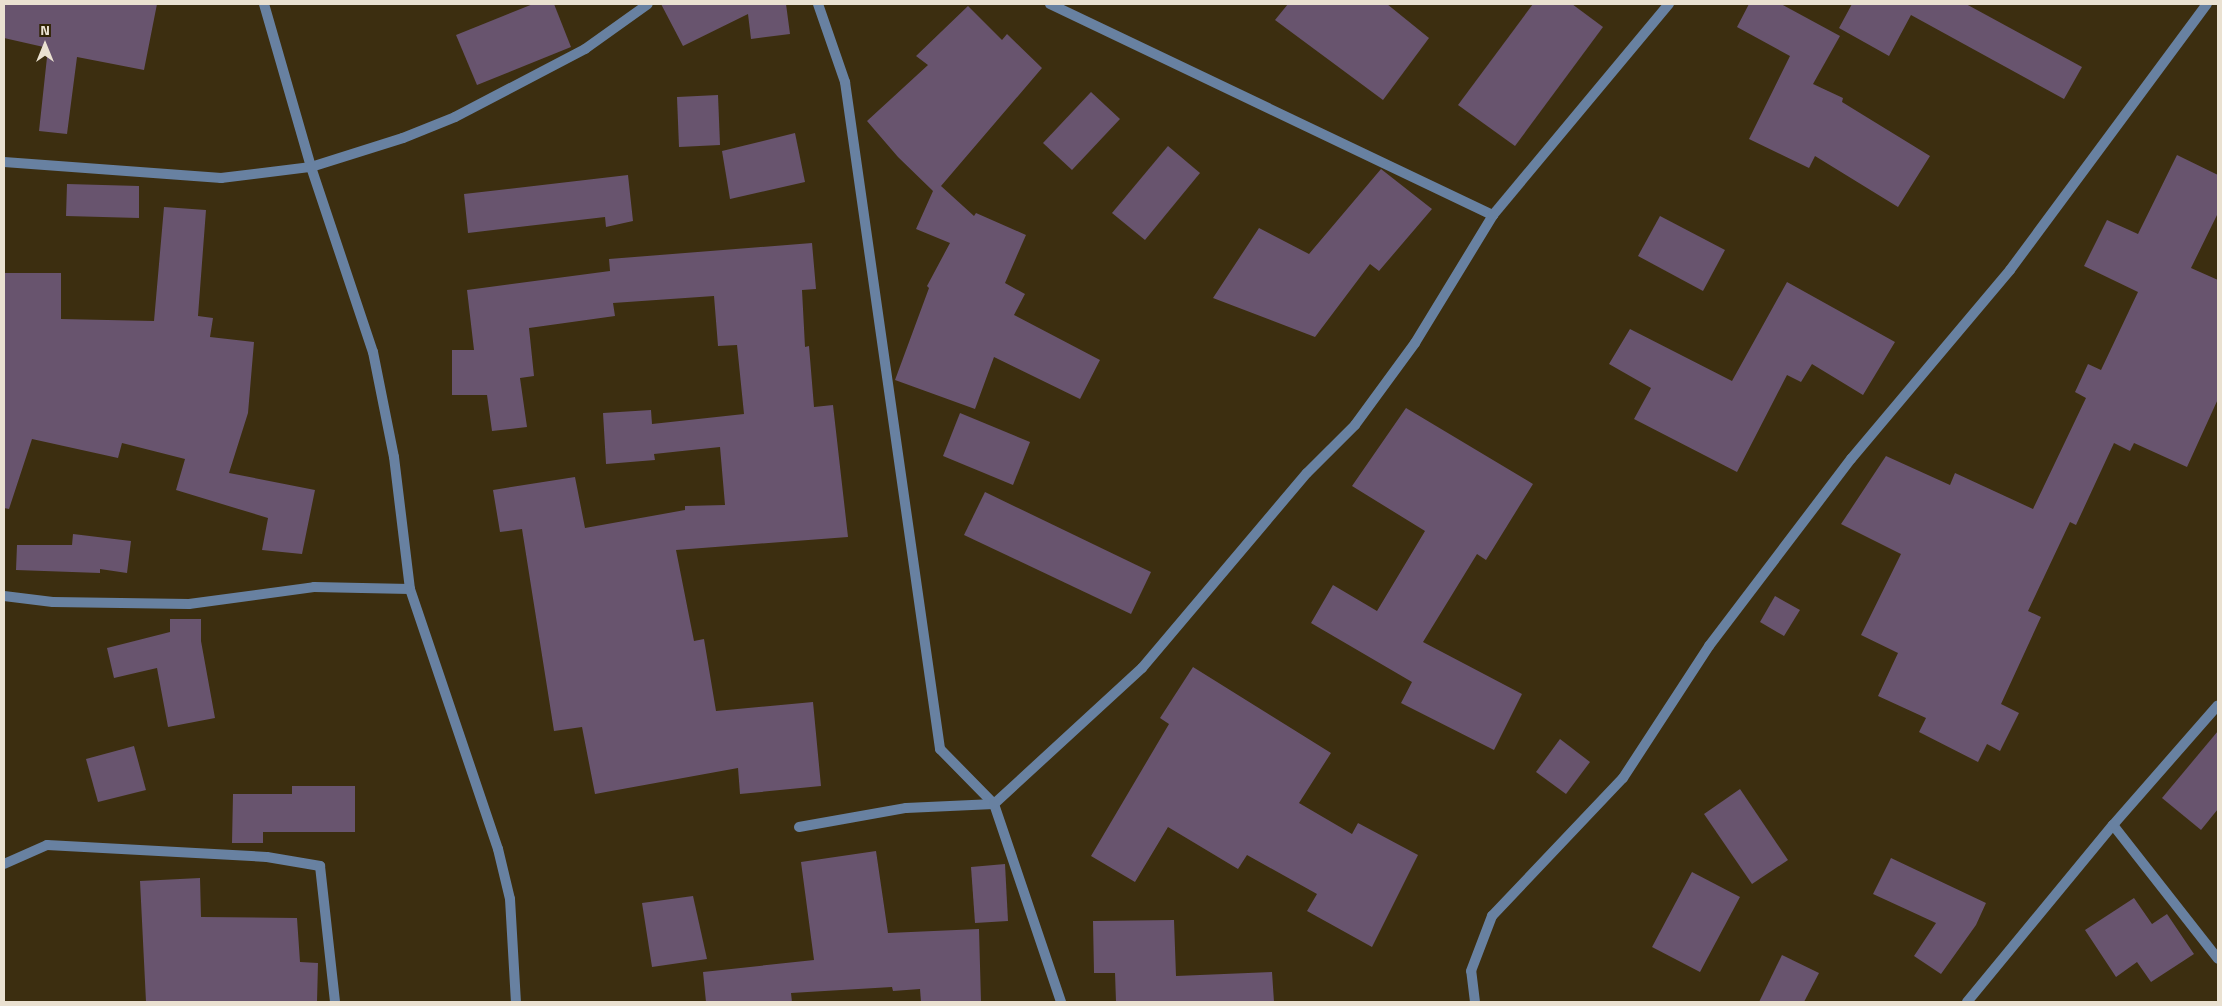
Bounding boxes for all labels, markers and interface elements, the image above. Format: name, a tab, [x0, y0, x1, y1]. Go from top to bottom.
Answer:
text: N	[40, 19, 50, 40]
north arrow	[20, 20, 70, 70]

